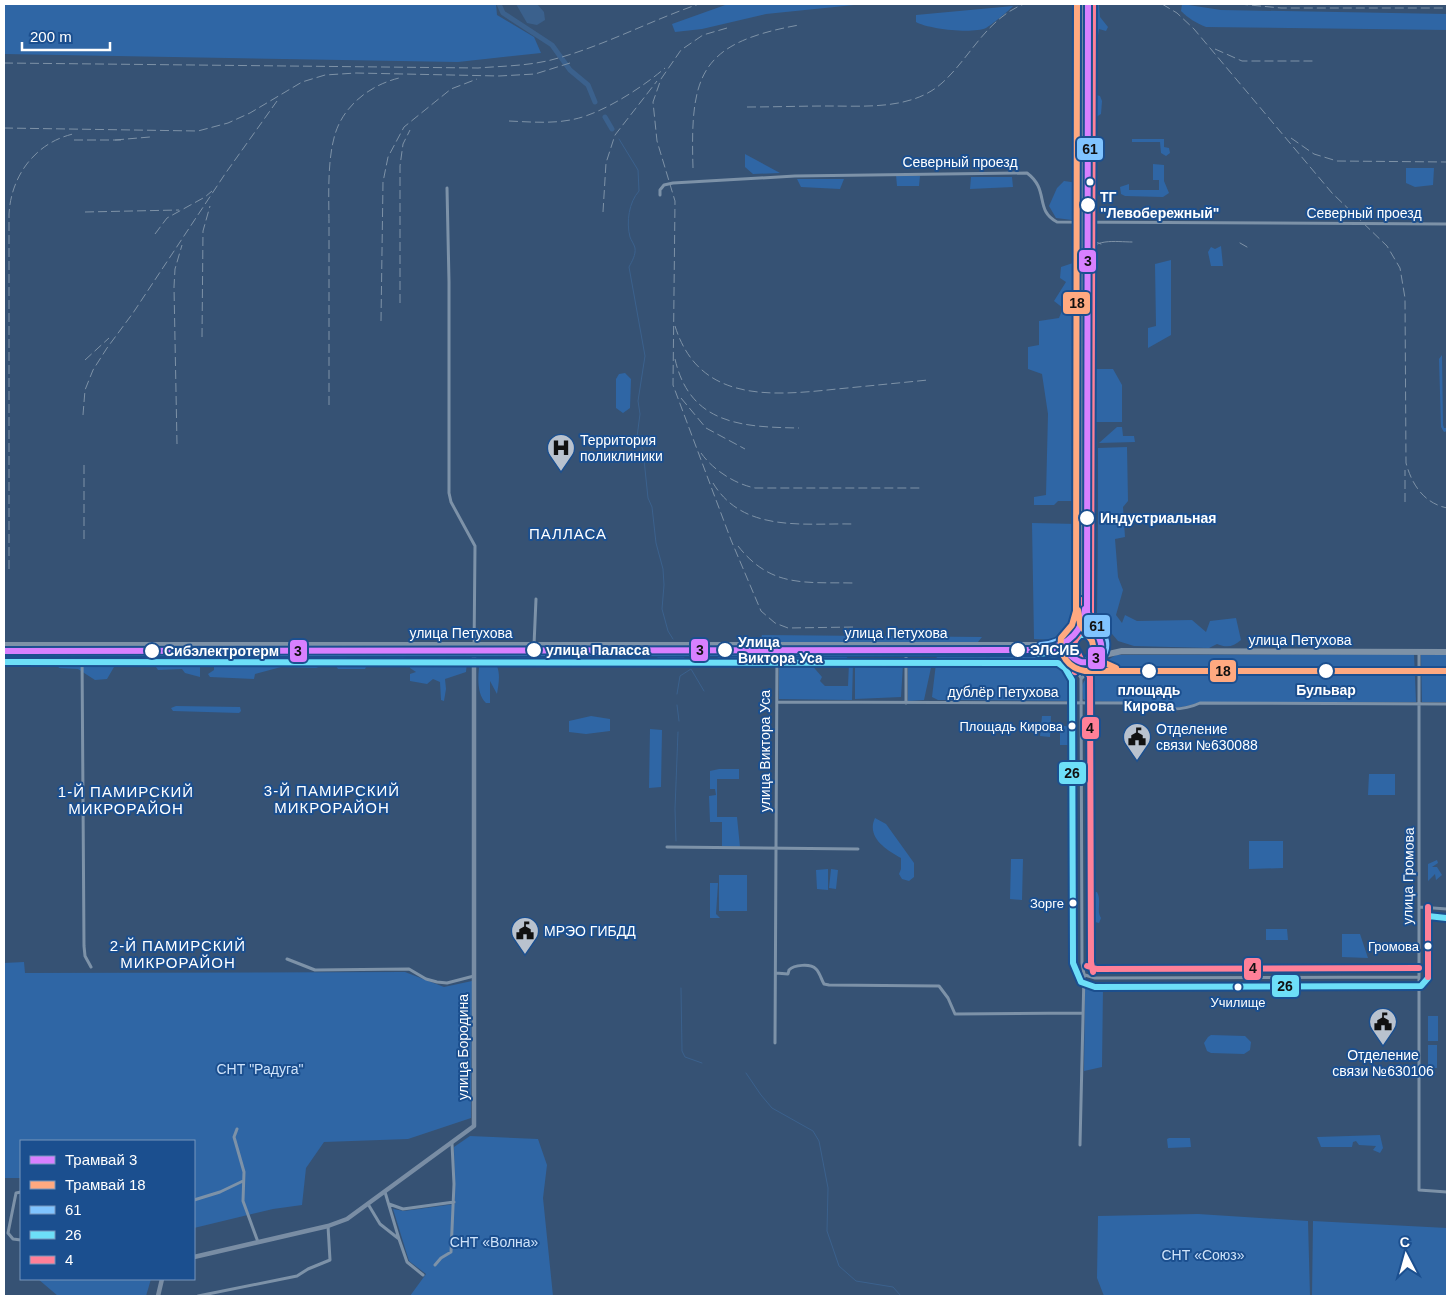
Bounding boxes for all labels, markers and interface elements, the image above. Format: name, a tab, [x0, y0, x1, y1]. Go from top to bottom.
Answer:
scale bar	[22, 20, 110, 52]
text: 200 m	[30, 28, 72, 45]
line badge: 61	[1076, 137, 1104, 161]
text: 61	[1082, 141, 1098, 157]
street label: Северный проезд	[902, 154, 1018, 170]
unlabelled marker	[1085, 177, 1095, 187]
place label: ТГ "Левобережный"	[1100, 189, 1219, 221]
marker: ТГ "Левобережный"	[1079, 196, 1097, 214]
street label: Северный проезд	[1306, 205, 1422, 221]
line badge: 3	[1078, 249, 1097, 273]
text: 3	[1084, 253, 1092, 269]
line badge: 18	[1062, 291, 1091, 315]
text: 18	[1069, 295, 1085, 311]
place label: Территория поликлиники	[580, 432, 663, 464]
hospital icon: Территория поликлиники	[546, 433, 576, 472]
marker: Индустриальная	[1078, 509, 1096, 527]
place label: Индустриальная	[1100, 510, 1217, 526]
district label: ПАЛЛАСА	[529, 525, 607, 542]
line badge: 61	[1083, 614, 1111, 638]
text: 61	[1089, 618, 1105, 634]
street label: улица Петухова	[409, 625, 513, 641]
street label: улица Петухова	[844, 625, 948, 641]
street label: улица Петухова	[1248, 632, 1352, 648]
place label: Улица Виктора Уса	[738, 634, 823, 666]
line badge: 3	[690, 638, 709, 662]
line badge: 3	[289, 639, 308, 663]
marker: улица Паласса	[525, 641, 543, 659]
marker: Улица Виктора Уса	[716, 641, 734, 659]
marker: ЭЛСИБ	[1009, 641, 1027, 659]
marker: Сибэлектротерм	[143, 642, 161, 660]
place label: улица Паласса	[546, 642, 650, 658]
text: 3	[696, 642, 704, 658]
place label: ЭЛСИБ	[1030, 642, 1080, 658]
place label: Сибэлектротерм	[164, 643, 279, 659]
text: 3	[294, 643, 302, 659]
line badge: 3	[1087, 646, 1106, 670]
text: 3	[1092, 650, 1100, 666]
line badge: 18	[1209, 659, 1237, 683]
marker: площадь Кирова	[1140, 662, 1158, 680]
marker: Бульвар	[1317, 662, 1335, 680]
text: 18	[1215, 663, 1231, 679]
place label: площадь Кирова	[1118, 682, 1181, 714]
place label: Бульвар	[1296, 682, 1356, 698]
street label: дублёр Петухова	[948, 684, 1059, 700]
street label: улица Виктора Уса	[757, 690, 773, 812]
line badge: 4	[1081, 716, 1100, 740]
place label: Площадь Кирова	[960, 719, 1064, 734]
text: 4	[1086, 720, 1094, 736]
marker: Площадь Кирова	[1067, 721, 1077, 731]
place label: Отделение связи №630088	[1156, 721, 1258, 753]
public building icon: Отделение связи №630088	[1122, 722, 1152, 761]
line badge: 26	[1058, 761, 1087, 785]
text: 26	[1064, 765, 1080, 781]
district label: 3-Й ПАМИРСКИЙ МИКРОРАЙОН	[264, 782, 400, 816]
district label: 1-Й ПАМИРСКИЙ МИКРОРАЙОН	[58, 783, 194, 817]
street label: улица Громова	[1399, 827, 1417, 925]
place label: Зорге	[1030, 896, 1064, 911]
marker: Зорге	[1068, 898, 1078, 908]
public building icon: МРЭО ГИБДД	[510, 916, 540, 955]
place label: МРЭО ГИБДД	[544, 923, 636, 939]
district label: 2-Й ПАМИРСКИЙ МИКРОРАЙОН	[110, 937, 246, 971]
place label: Громова	[1368, 939, 1420, 954]
marker: Громова	[1423, 941, 1433, 951]
line badge: 4	[1243, 957, 1262, 981]
text: 4	[1249, 960, 1257, 976]
line badge: 26	[1271, 974, 1300, 998]
text: 26	[1277, 978, 1293, 994]
marker: Училище	[1233, 982, 1243, 992]
street label: улица Бородина	[455, 994, 471, 1100]
place label: Училище	[1211, 995, 1265, 1010]
public building icon: Отделение связи №630106	[1368, 1007, 1398, 1046]
place label: Отделение связи №630106	[1332, 1047, 1434, 1079]
park label: СНТ "Радуга"	[216, 1061, 304, 1077]
legend	[20, 1140, 195, 1280]
text: Трамвай 3	[65, 1151, 137, 1168]
text: Трамвай 18	[65, 1176, 146, 1193]
text: 61	[65, 1201, 82, 1218]
text: 26	[65, 1226, 82, 1243]
north arrow	[1381, 1230, 1431, 1280]
park label: СНТ «Волна»	[450, 1234, 539, 1250]
text: С	[1399, 1234, 1411, 1251]
park label: СНТ «Союз»	[1161, 1247, 1245, 1263]
text: 4	[65, 1251, 73, 1268]

